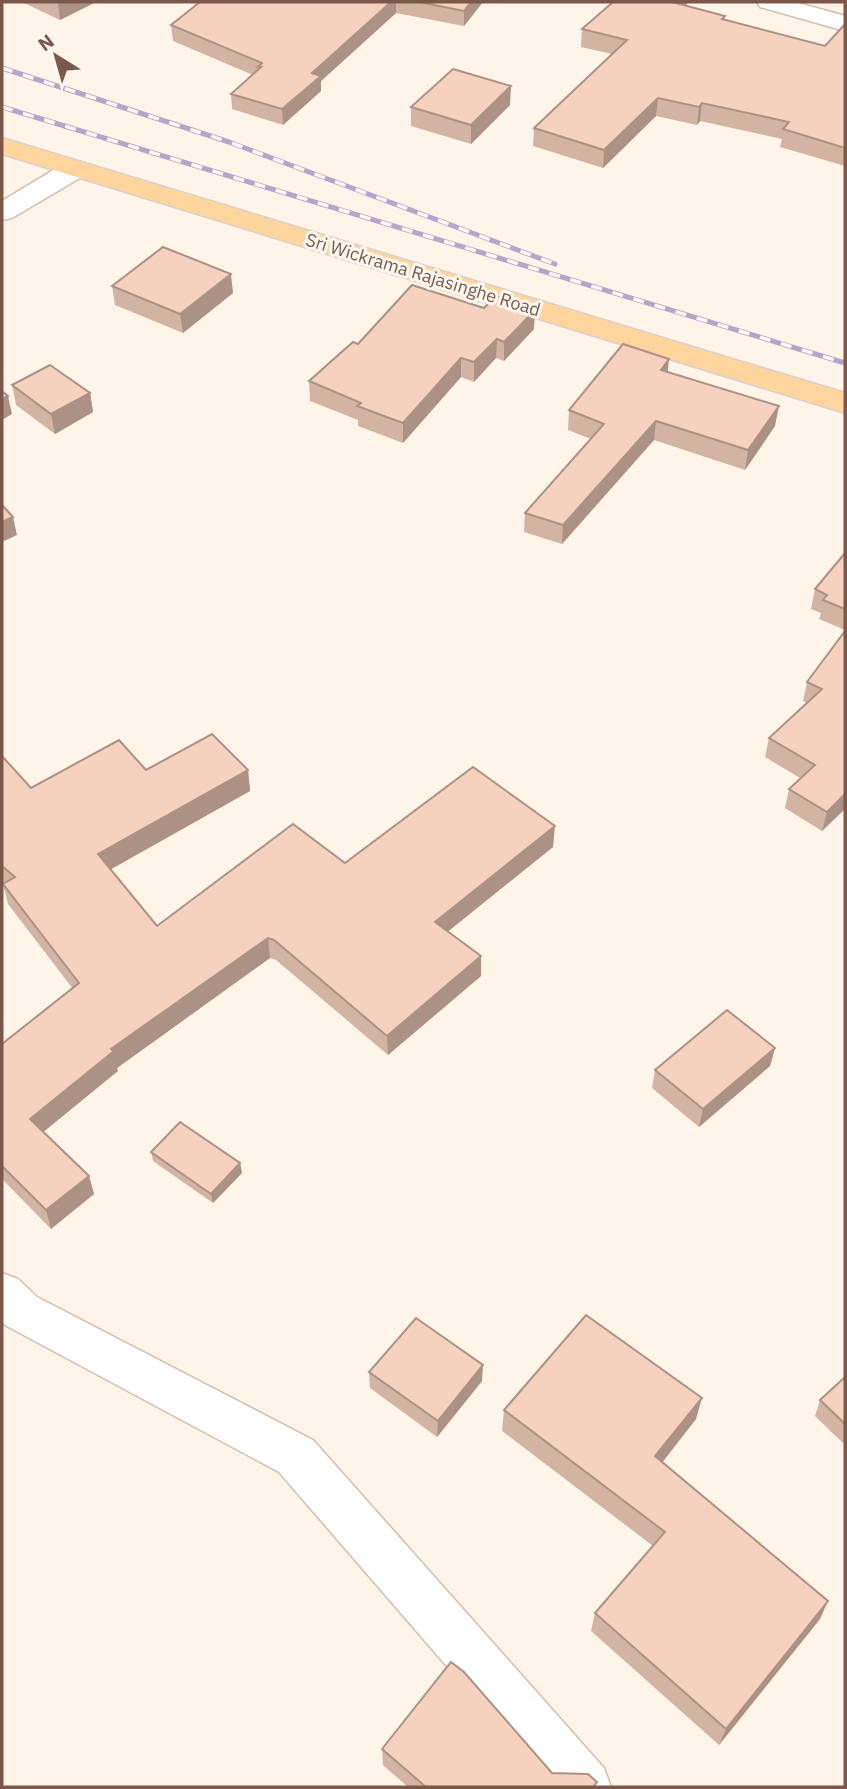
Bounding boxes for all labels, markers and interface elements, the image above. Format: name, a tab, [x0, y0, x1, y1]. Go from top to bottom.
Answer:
north arrow	[21, 21, 91, 91]
text: N	[33, 29, 58, 56]
street label: Sri Wickrama Rajasinghe Road	[303, 228, 543, 321]

